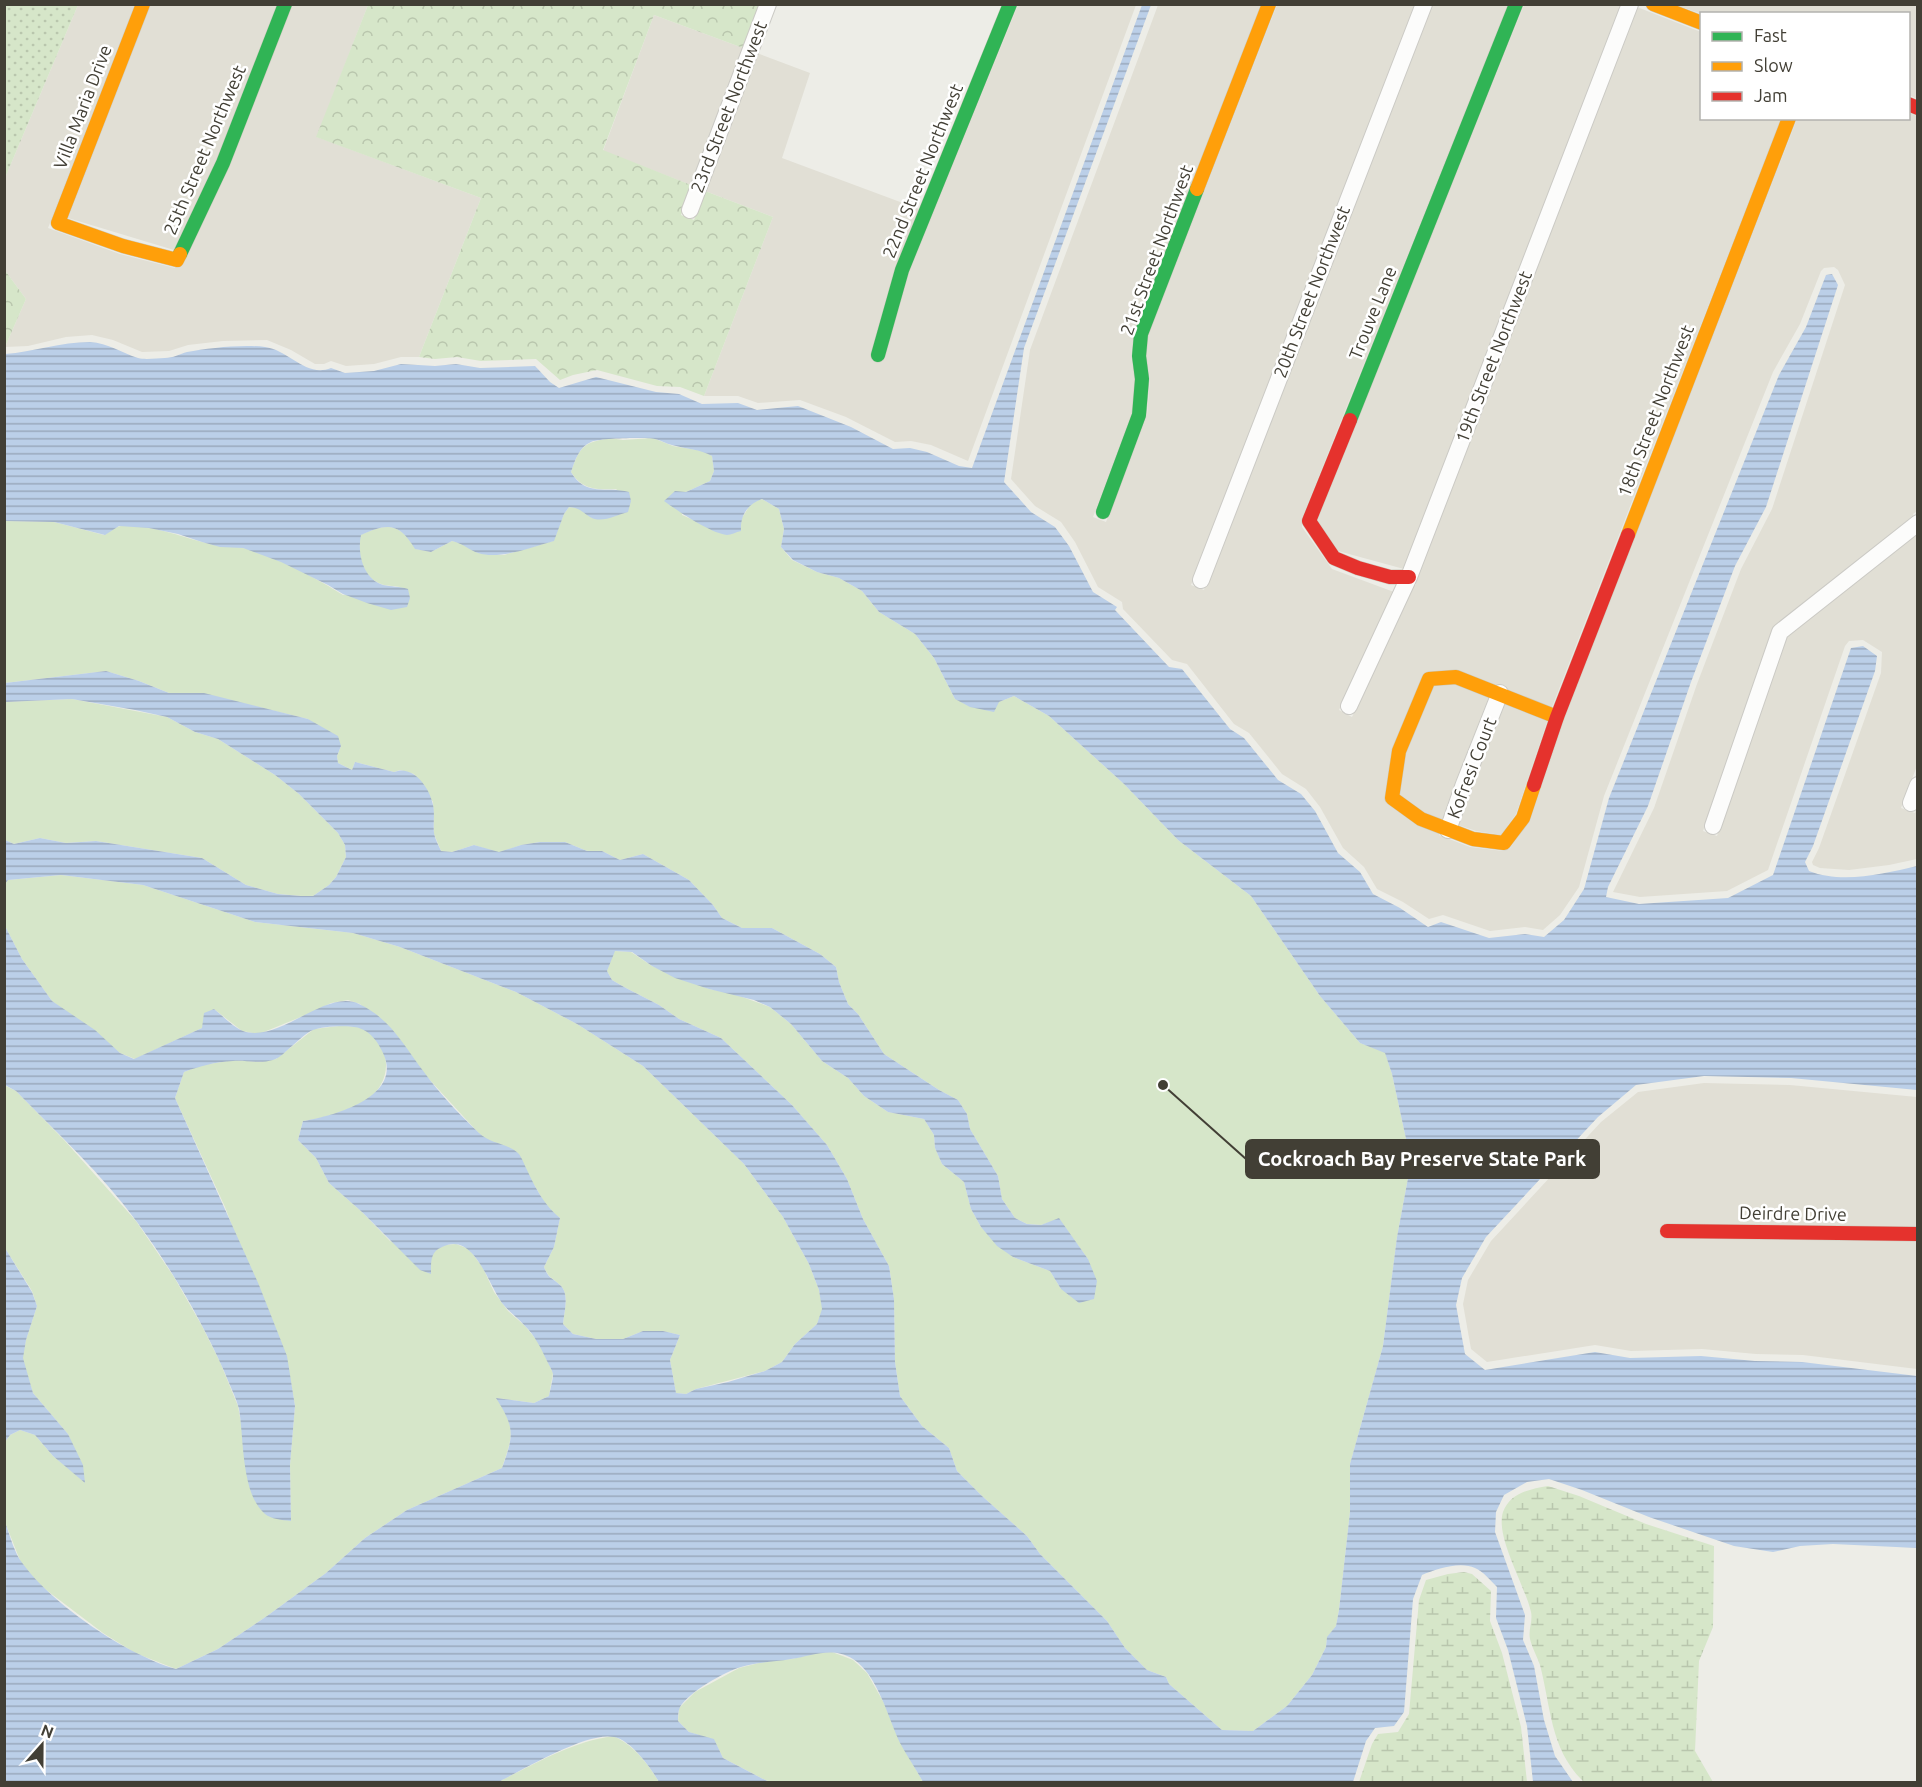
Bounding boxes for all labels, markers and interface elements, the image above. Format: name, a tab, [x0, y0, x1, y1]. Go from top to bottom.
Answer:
legend	[1700, 12, 1910, 120]
street label: 23rd Street Northwest	[686, 18, 770, 195]
text: Fast	[1754, 25, 1787, 45]
street label: Villa Maria Drive	[49, 42, 115, 171]
text: Slow	[1754, 55, 1793, 75]
street label: 25th Street Northwest	[159, 62, 249, 237]
street label: 22nd Street Northwest	[878, 81, 966, 261]
text: Jam	[1754, 85, 1788, 105]
street label: 21st Street Northwest	[1116, 162, 1196, 338]
street label: 20th Street Northwest	[1269, 203, 1353, 380]
street label: Trouve Lane	[1344, 263, 1400, 362]
street label: 19th Street Northwest	[1451, 268, 1535, 445]
street label: 18th Street Northwest	[1613, 322, 1697, 499]
street label: Kofresi Court	[1443, 714, 1500, 821]
callout: Cockroach Bay Preserve State Park	[1246, 1140, 1599, 1178]
text: Cockroach Bay Preserve State Park	[1258, 1147, 1586, 1170]
street label: Deirdre Drive	[1739, 1202, 1847, 1224]
north arrow	[12, 1715, 72, 1775]
text: N	[39, 1720, 56, 1742]

